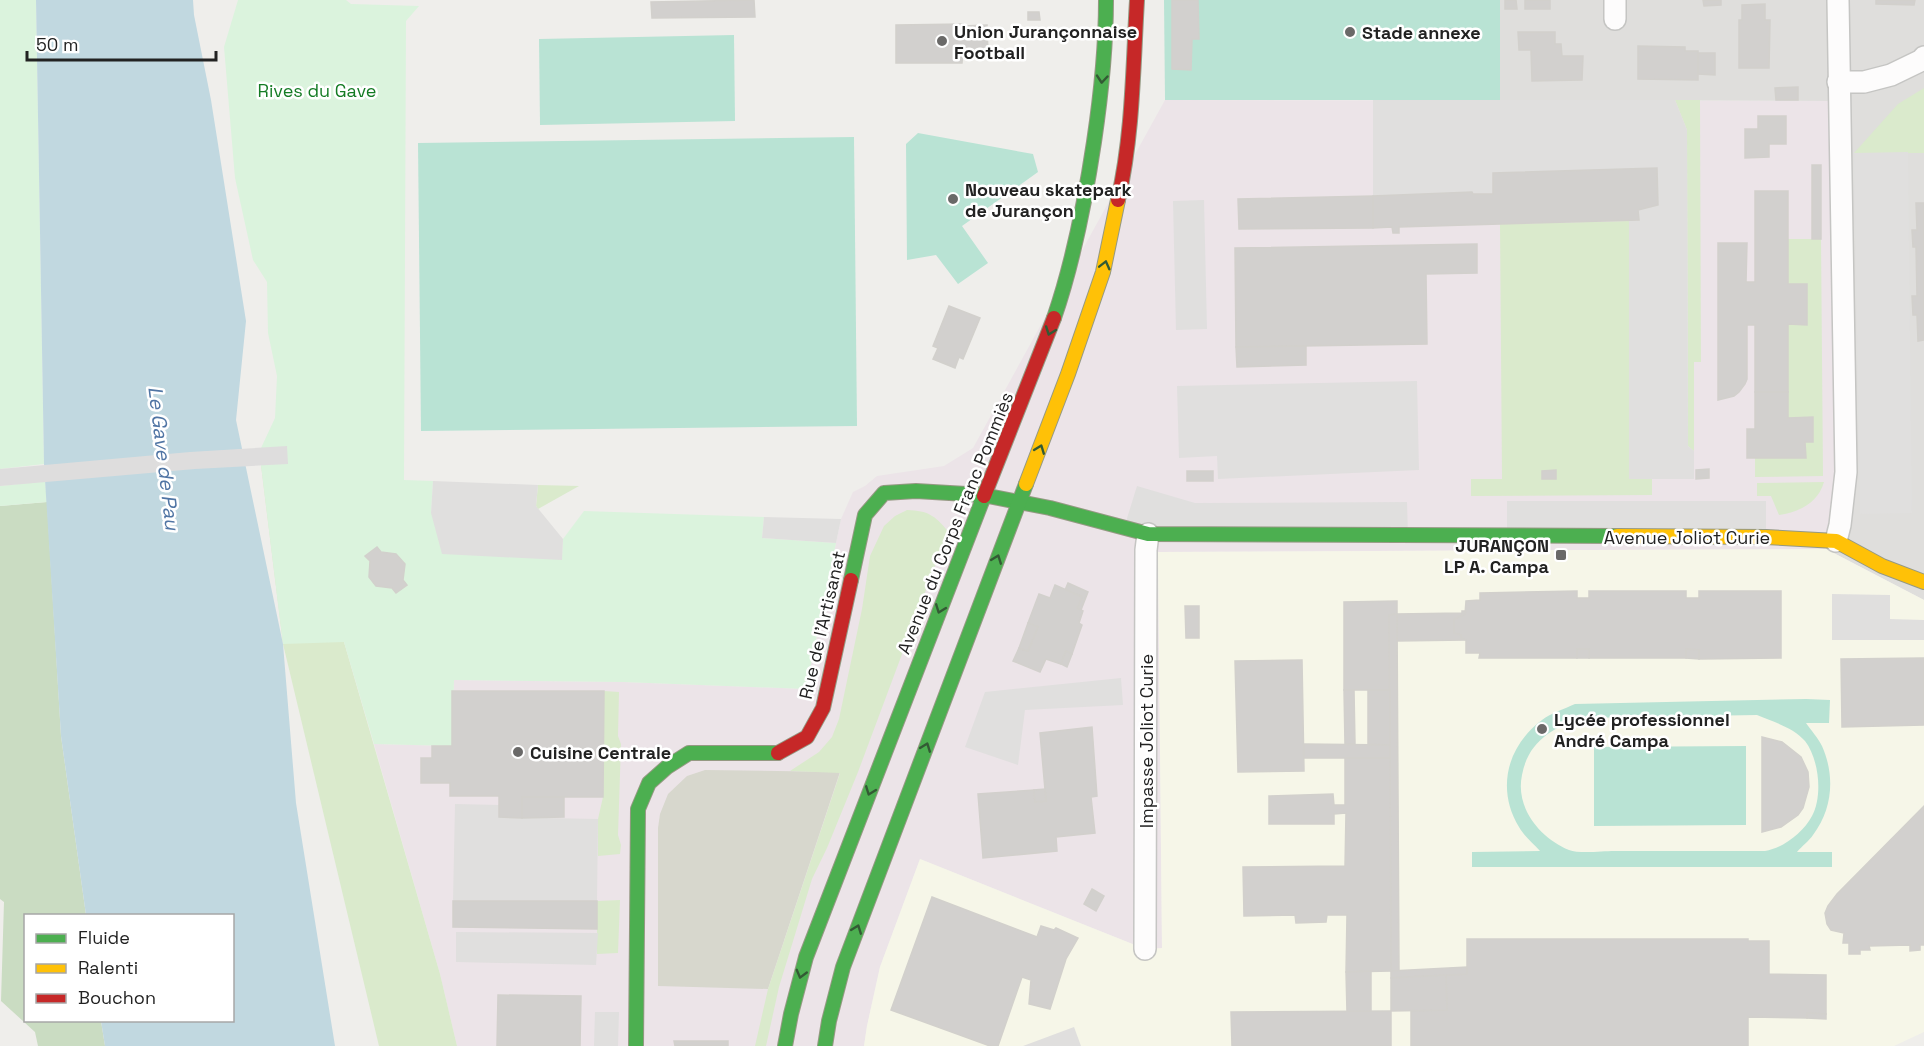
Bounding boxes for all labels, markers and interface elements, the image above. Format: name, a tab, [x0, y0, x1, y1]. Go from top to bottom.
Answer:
place label: Union Jurançonnaise Football	[954, 20, 1137, 64]
place label: Stade annexe	[1362, 21, 1481, 44]
scale bar	[27, 24, 216, 62]
marker: Stade annexe	[1343, 25, 1357, 39]
text: 50 m	[36, 33, 78, 56]
marker: Union Jurançonnaise Football	[935, 34, 949, 48]
one-way arrow	[1096, 75, 1109, 84]
park label: Rives du Gave	[258, 79, 376, 102]
place label: Nouveau skatepark de Jurançon	[965, 178, 1132, 222]
marker: Nouveau skatepark de Jurançon	[946, 192, 960, 206]
one-way arrow	[1097, 260, 1110, 270]
one-way arrow	[1044, 325, 1057, 336]
water label: Le Gave de Pau	[142, 385, 186, 533]
street label: Avenue du Corps Franc Pommiès	[892, 389, 1018, 657]
one-way arrow	[1033, 444, 1045, 455]
street label: Avenue Joliot Curie	[1604, 526, 1770, 549]
place label: JURANÇON LP A. Campa	[1444, 534, 1550, 578]
marker: JURANÇON LP A. Campa	[1554, 548, 1568, 562]
street label: Rue de l'Artisanat	[794, 549, 850, 701]
one-way arrow	[990, 554, 1002, 565]
one-way arrow	[935, 603, 947, 614]
street label: Impasse Joliot Curie	[1135, 654, 1158, 828]
place label: Lycée professionnel André Campa	[1554, 708, 1730, 752]
marker: Lycée professionnel André Campa	[1535, 722, 1549, 736]
place label: Cuisine Centrale	[530, 741, 671, 764]
one-way arrow	[919, 742, 932, 753]
marker: Cuisine Centrale	[511, 745, 525, 759]
one-way arrow	[864, 785, 877, 796]
legend	[24, 914, 234, 1022]
one-way arrow	[850, 924, 863, 935]
text: Fluide	[78, 926, 130, 949]
text: Ralenti	[78, 956, 138, 979]
one-way arrow	[796, 969, 809, 979]
text: Bouchon	[78, 986, 156, 1009]

